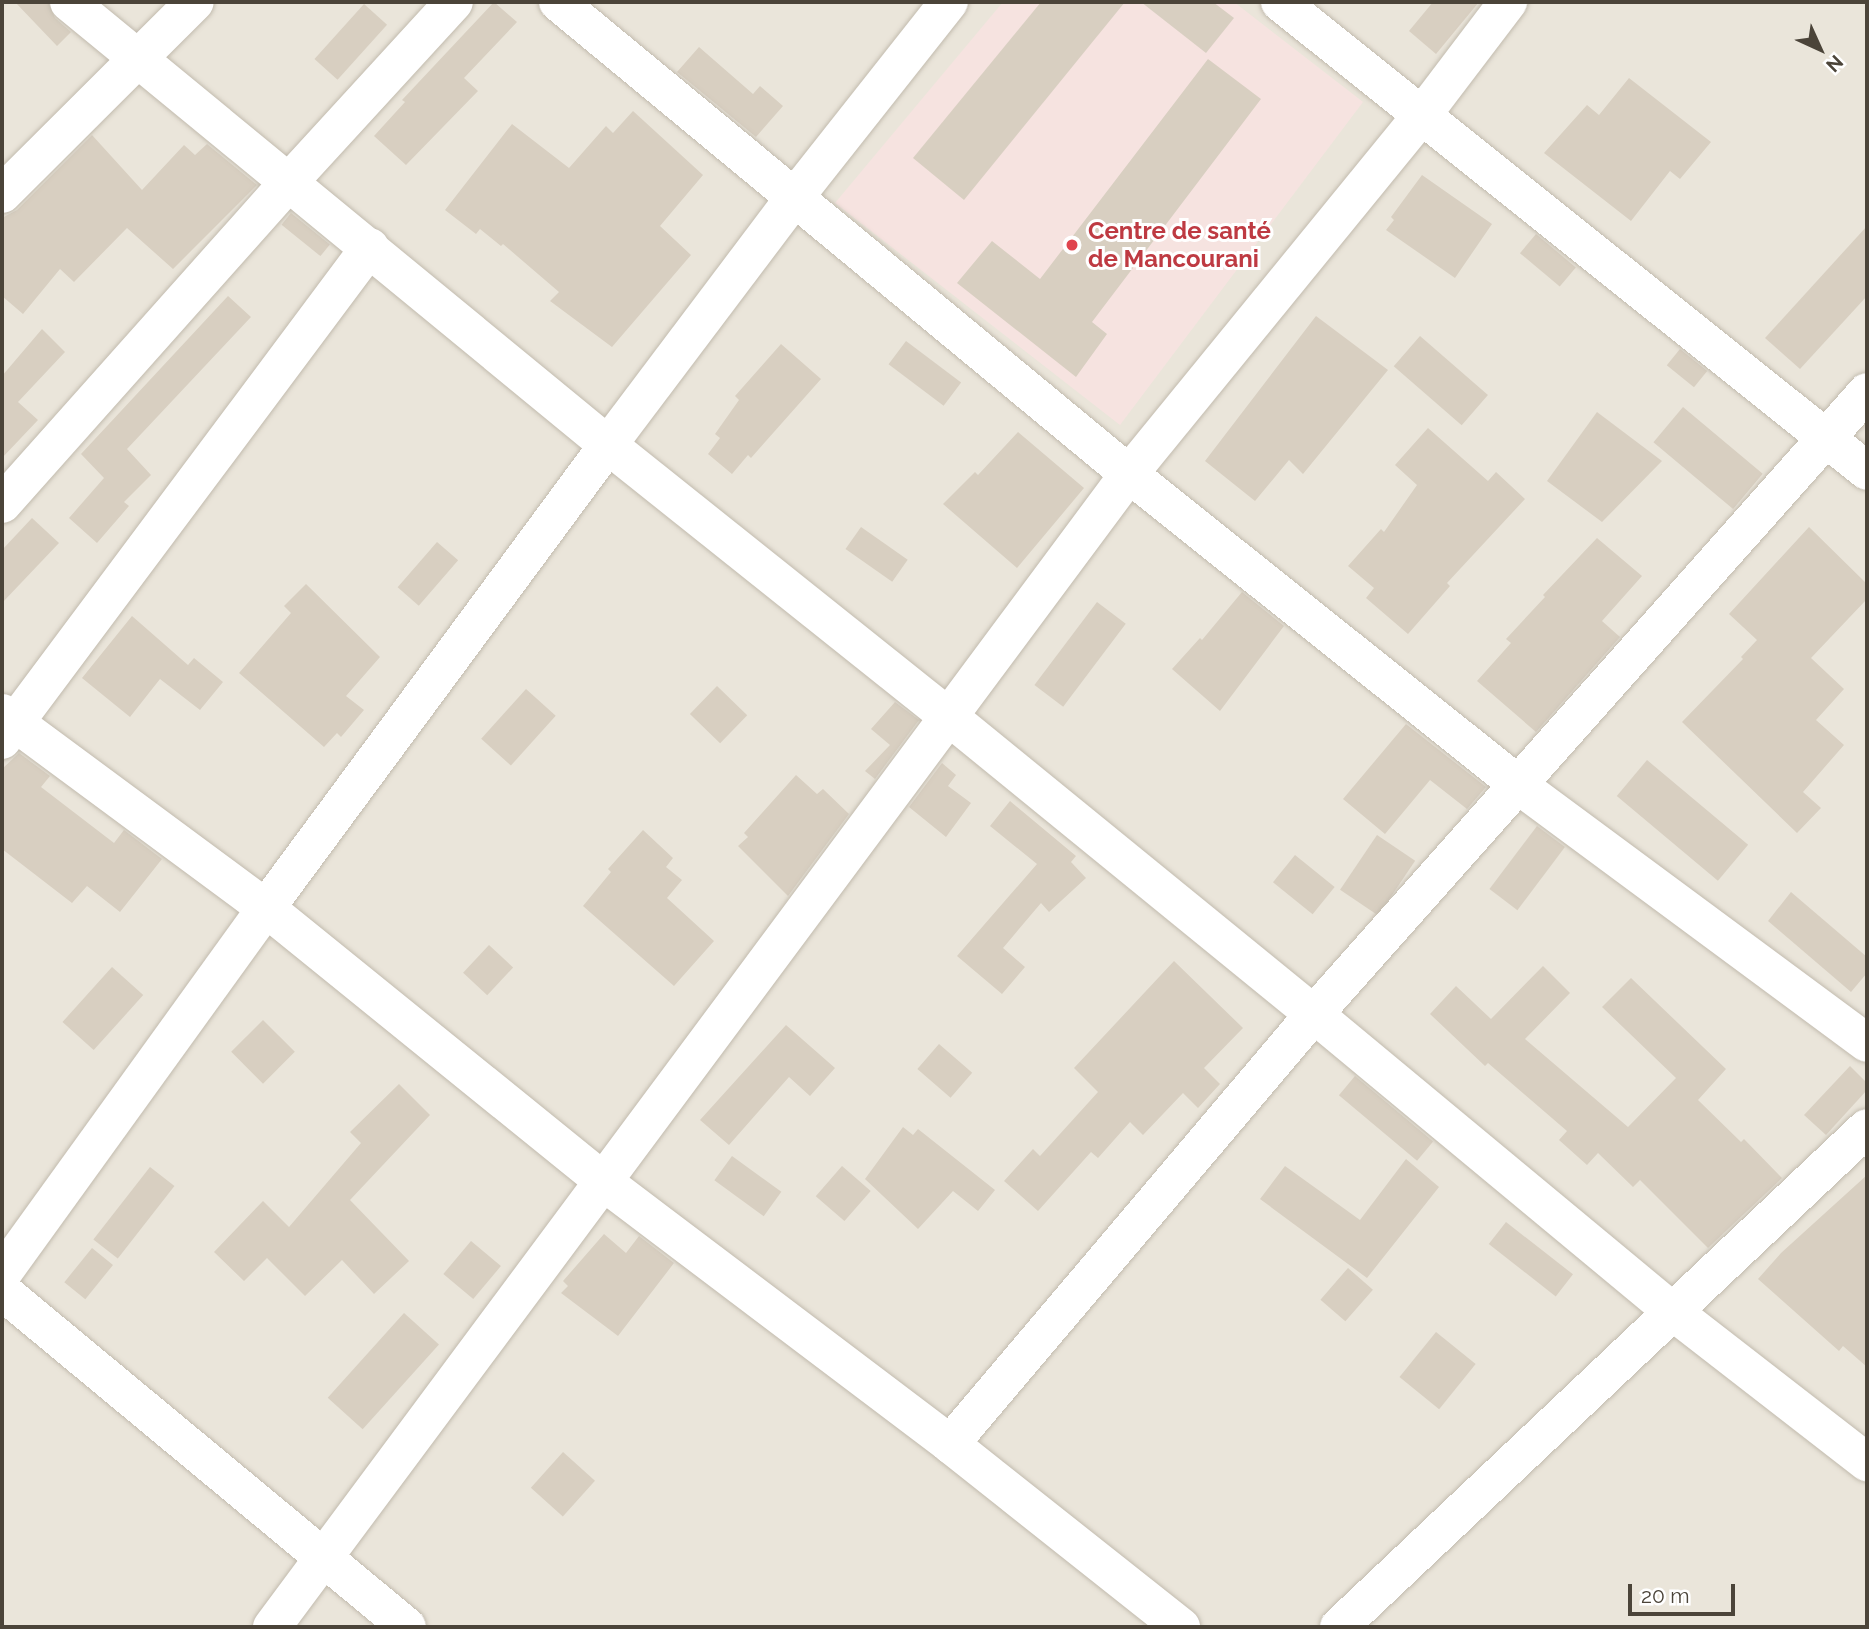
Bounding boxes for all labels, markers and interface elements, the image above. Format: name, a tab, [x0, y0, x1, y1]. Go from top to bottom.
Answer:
north arrow	[1785, 14, 1855, 84]
text: N	[1822, 51, 1848, 77]
place label: Centre de santé de Mancourani	[1088, 217, 1271, 273]
marker: Centre de santé de Mancourani	[1062, 235, 1082, 255]
scale bar	[1631, 1570, 1738, 1614]
text: 20 m	[1641, 1583, 1689, 1608]

